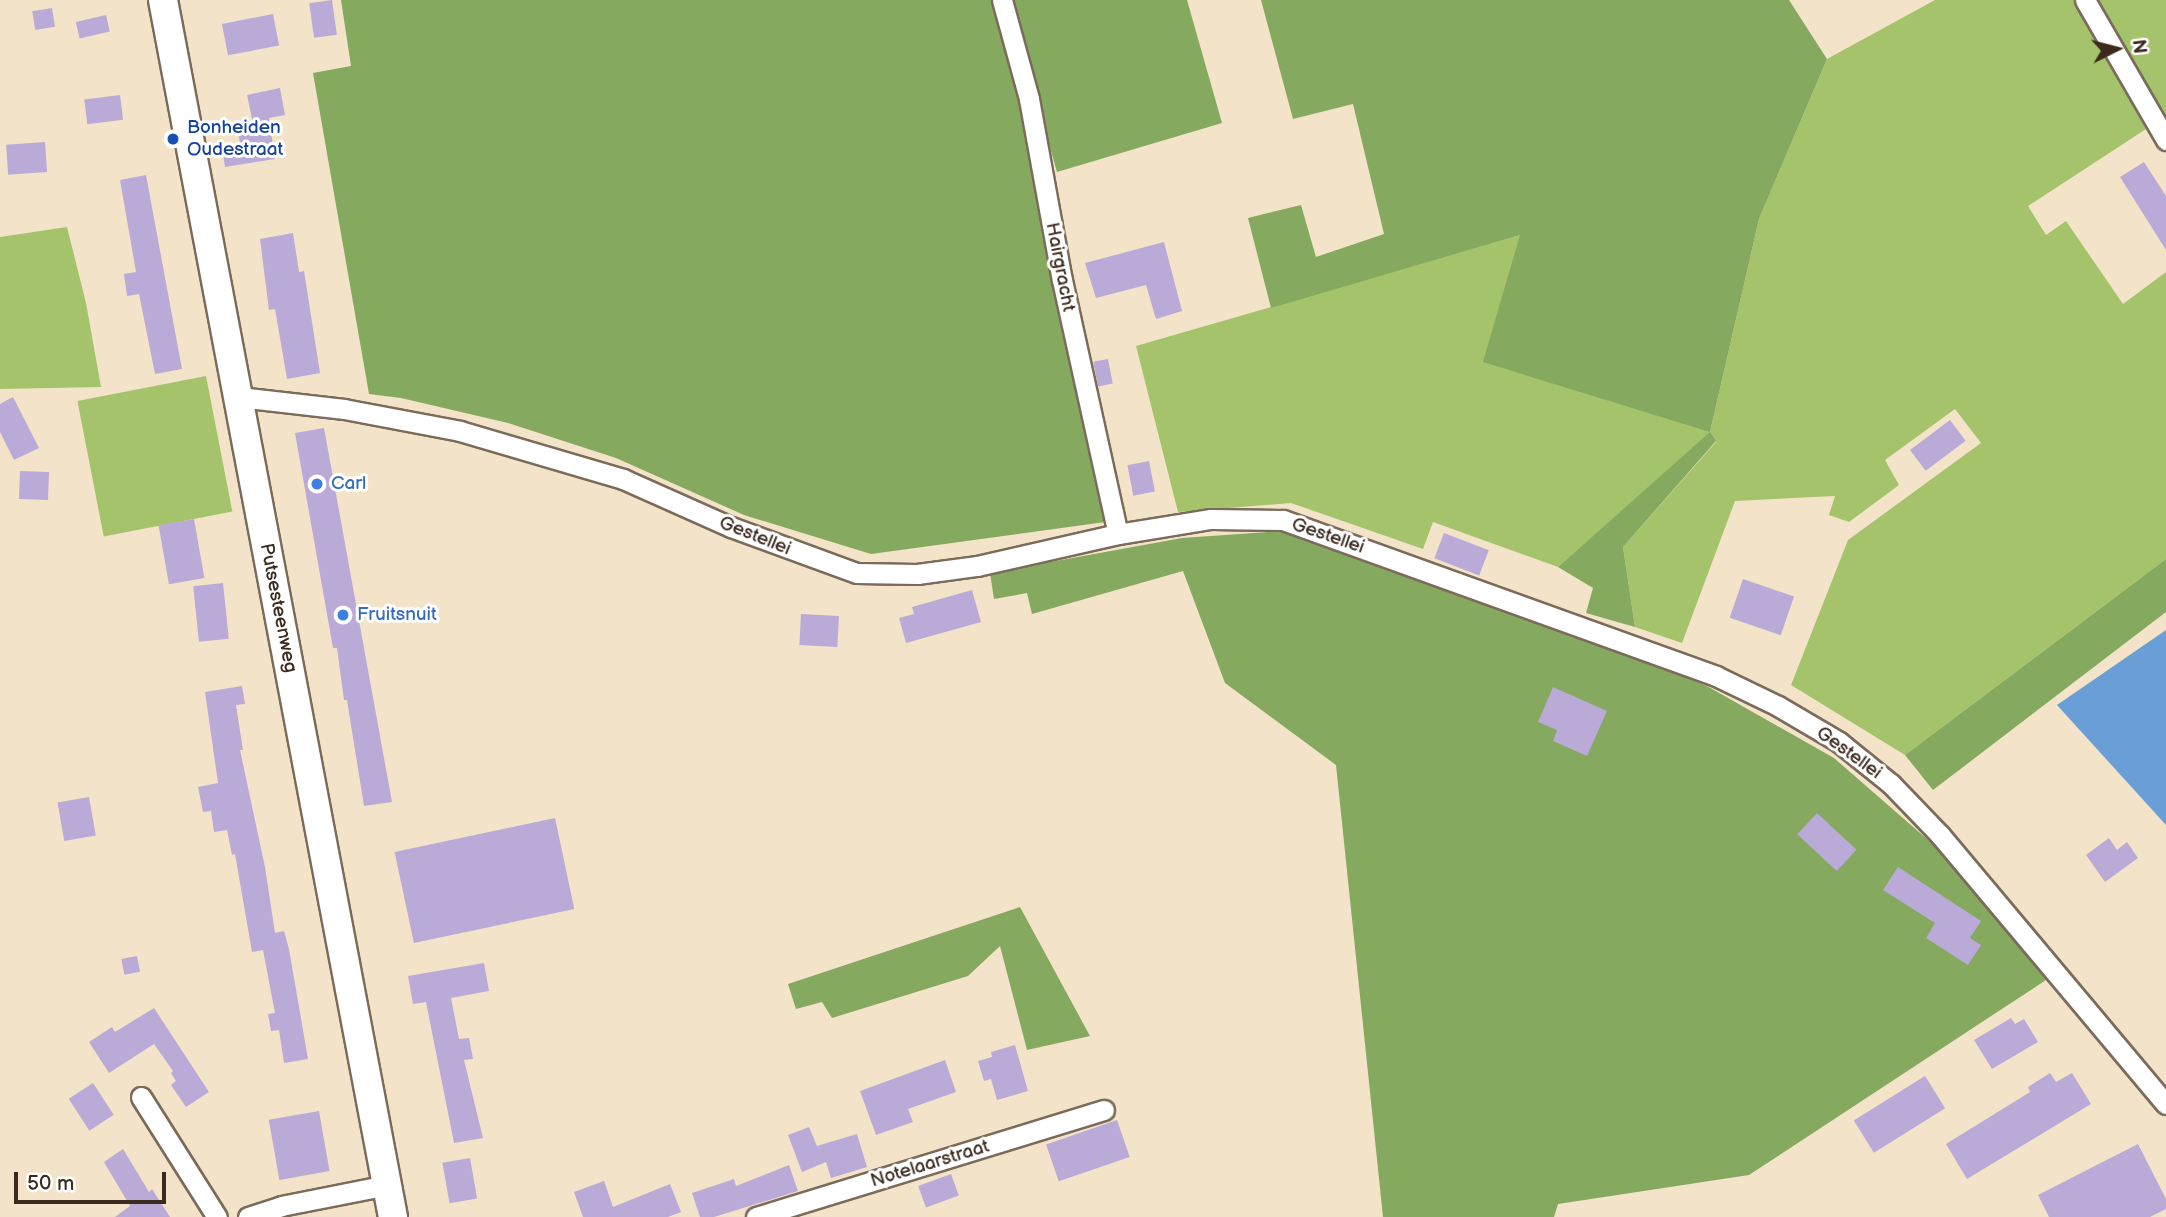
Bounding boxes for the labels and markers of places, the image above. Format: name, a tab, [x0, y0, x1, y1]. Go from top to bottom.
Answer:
place label: Bonheiden Oudestraat	[187, 117, 283, 161]
marker: Bonheiden Oudestraat	[165, 131, 181, 147]
place label: Carl	[331, 473, 366, 495]
marker: Carl	[309, 476, 325, 492]
place label: Fruitsnuit	[357, 604, 437, 626]
marker: Fruitsnuit	[335, 607, 351, 623]

